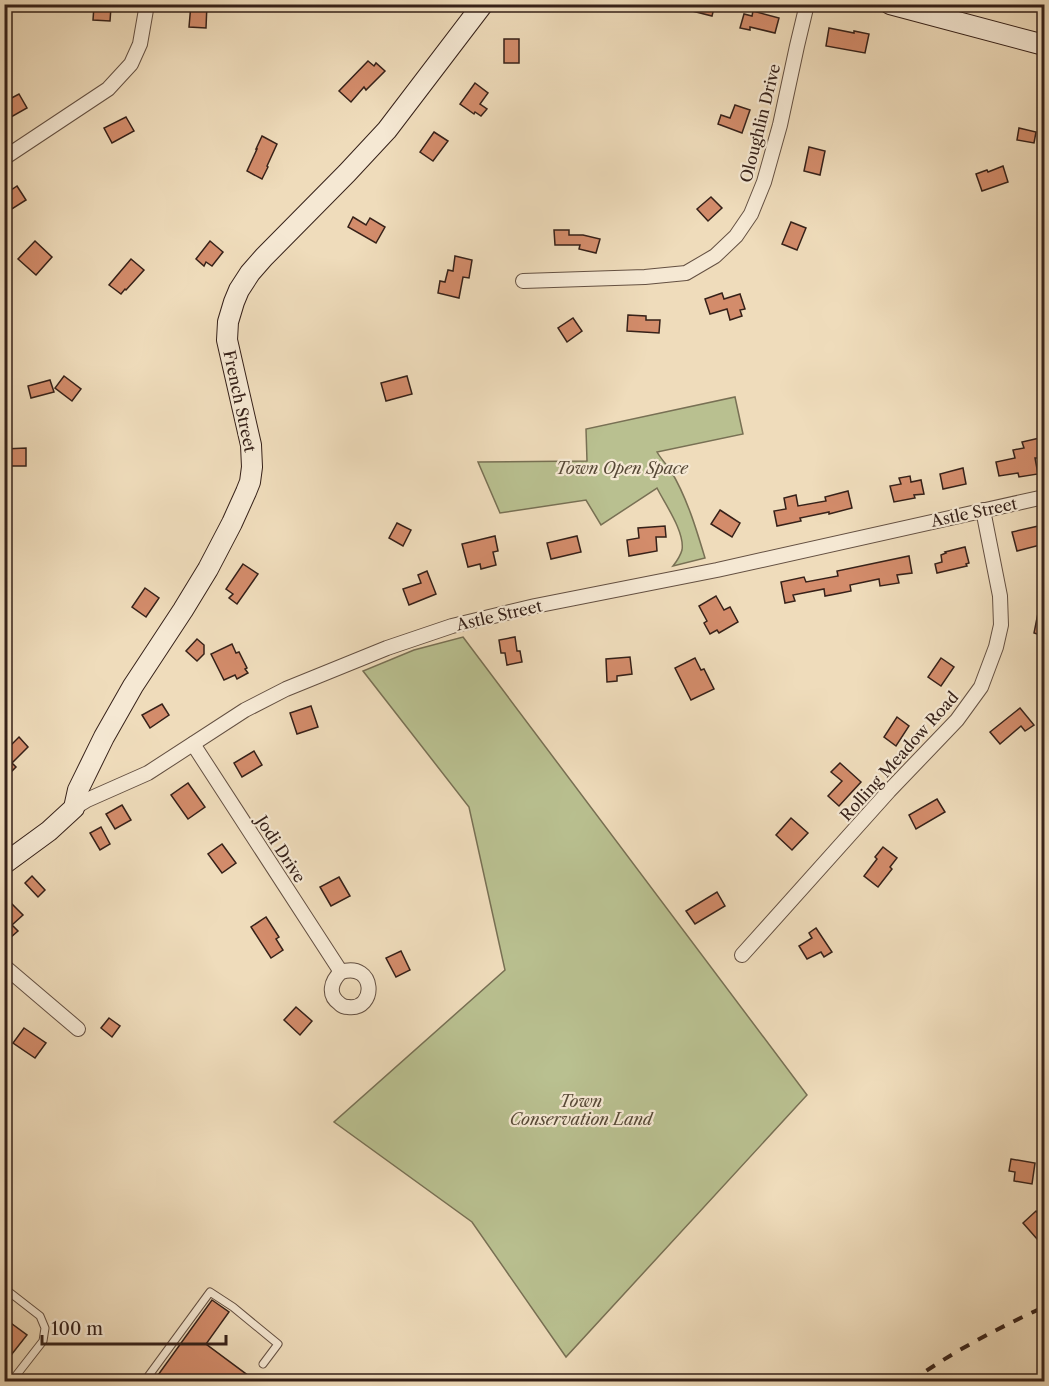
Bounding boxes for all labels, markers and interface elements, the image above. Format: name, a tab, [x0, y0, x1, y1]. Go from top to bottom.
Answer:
street label: Oloughlin Drive	[736, 62, 784, 184]
street label: French Street	[219, 348, 261, 454]
park label: Town Open Space	[556, 458, 689, 478]
street label: Astle Street	[928, 493, 1019, 531]
street label: Astle Street	[453, 595, 544, 635]
street label: Rolling Meadow Road	[836, 687, 963, 825]
street label: Jodi Drive	[250, 809, 310, 886]
park label: Town Conservation Land	[510, 1091, 654, 1129]
scale bar	[42, 1308, 226, 1346]
text: 100 m	[51, 1318, 103, 1340]

